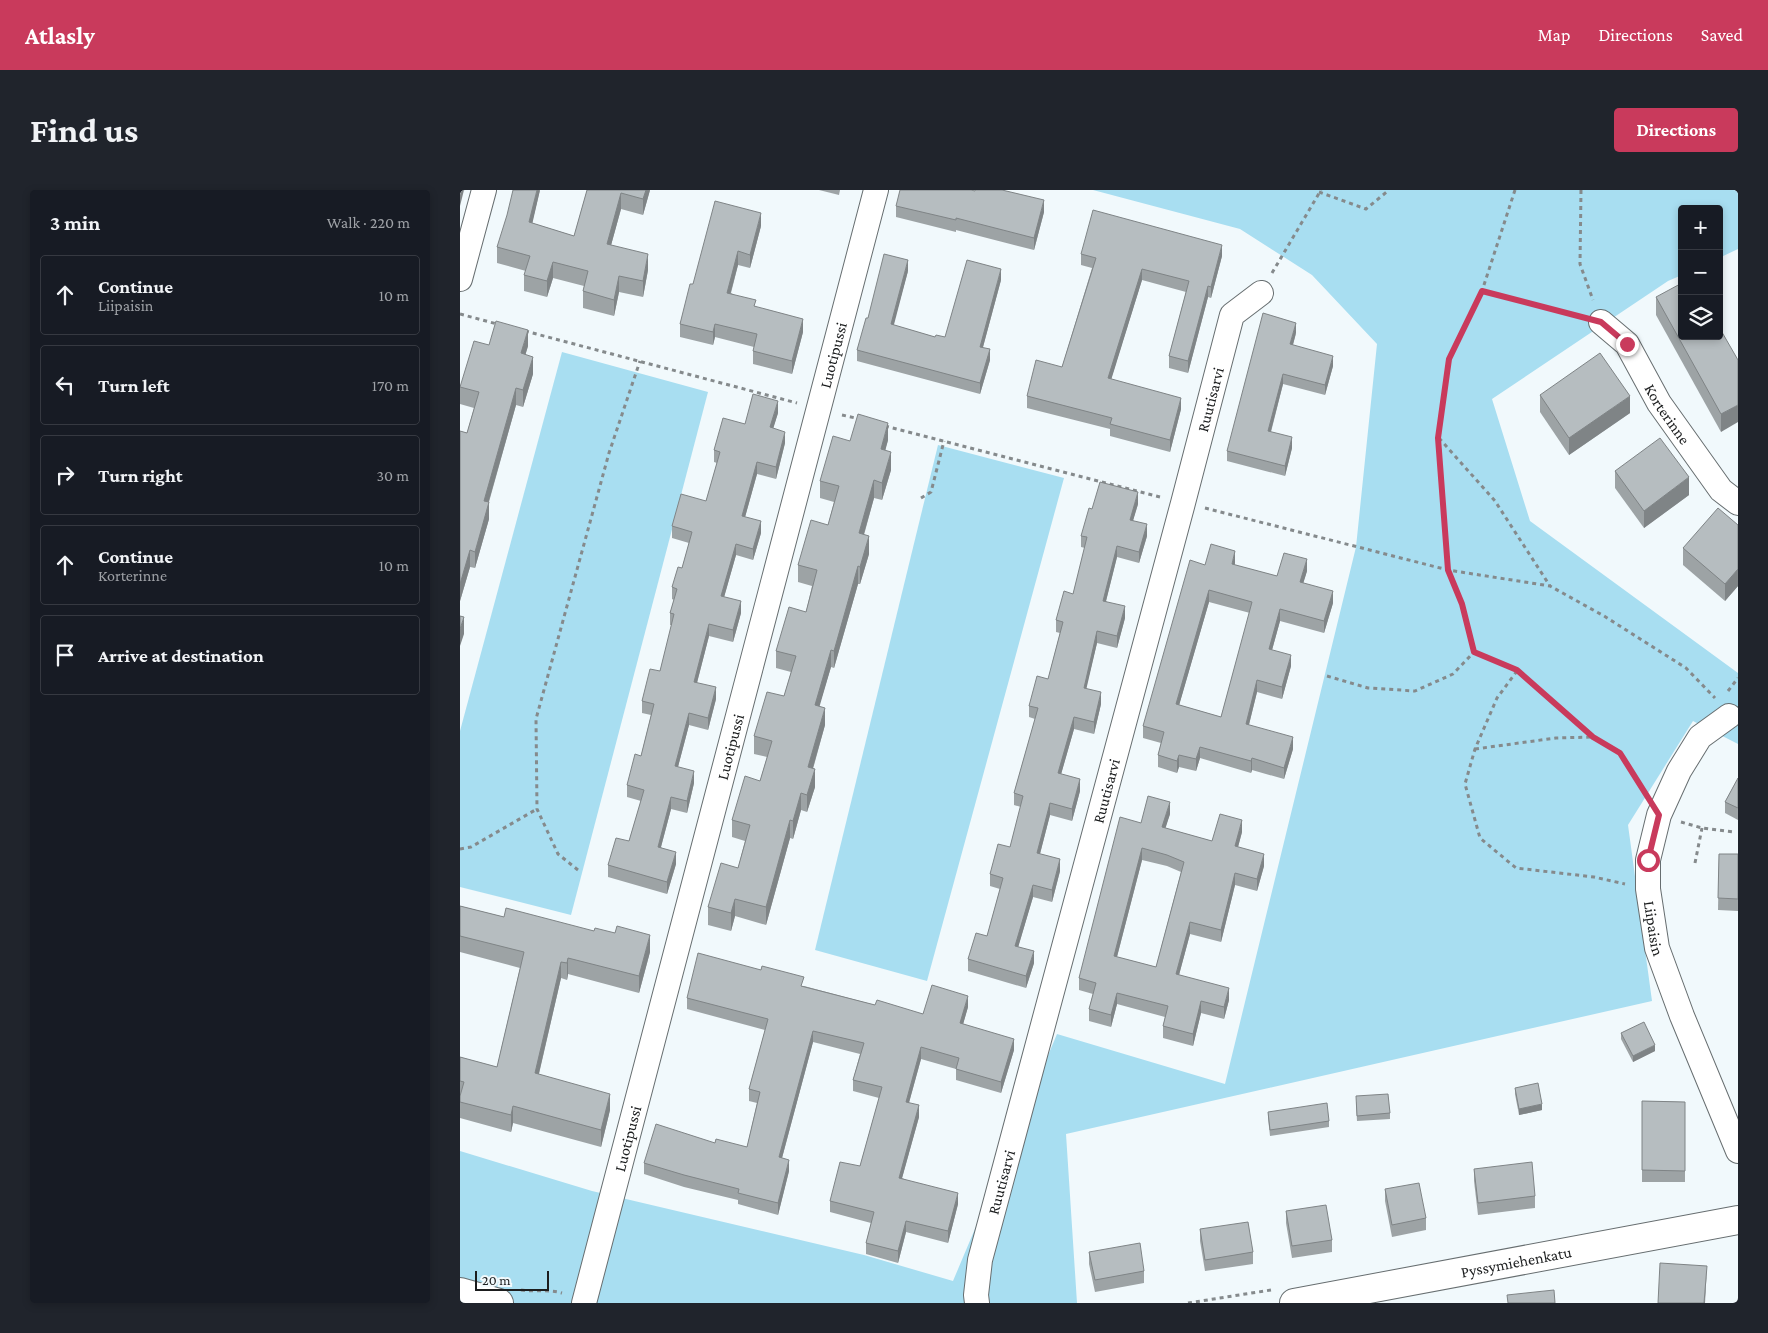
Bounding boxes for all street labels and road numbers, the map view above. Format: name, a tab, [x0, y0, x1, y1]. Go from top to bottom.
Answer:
street label: Luotipussi	[816, 320, 850, 390]
street label: Ruutisarvi	[1194, 365, 1227, 434]
street label: Korterinne	[1641, 381, 1694, 448]
street label: Luotipussi	[714, 712, 747, 782]
street label: Ruutisarvi	[1090, 757, 1123, 825]
street label: Liipaisin	[1641, 900, 1667, 959]
street label: Luotipussi	[611, 1104, 644, 1173]
street label: Ruutisarvi	[985, 1148, 1018, 1216]
street label: Pyssymiehenkatu	[1460, 1243, 1573, 1281]

